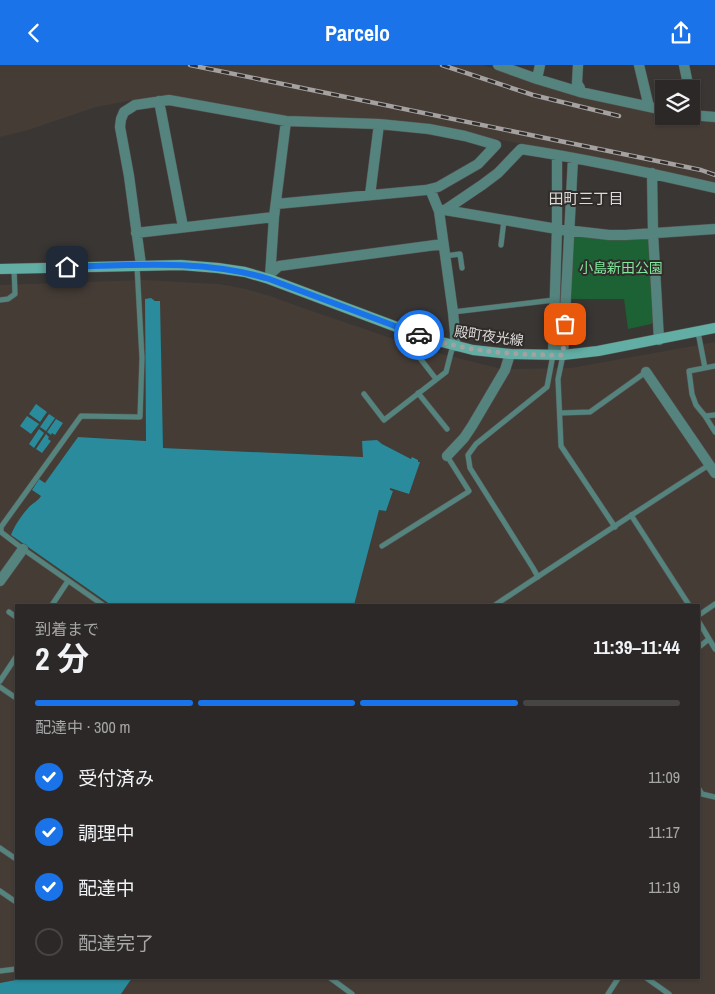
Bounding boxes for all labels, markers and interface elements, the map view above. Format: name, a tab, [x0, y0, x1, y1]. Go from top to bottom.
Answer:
text: Parcelo	[325, 18, 390, 48]
icon: back	[20, 19, 48, 47]
icon: share	[667, 19, 695, 47]
map controls	[655, 80, 700, 125]
button: layers	[655, 80, 700, 125]
district label: 田町三丁目	[548, 188, 624, 209]
pin	[46, 246, 88, 288]
icon: home	[53, 253, 81, 281]
park label: 小島新田公園	[579, 259, 663, 277]
pin	[544, 303, 586, 345]
courier	[394, 310, 444, 360]
icon: bag	[551, 310, 579, 338]
icon: car	[405, 321, 433, 349]
street label: 殿町夜光線	[453, 322, 525, 350]
text: 到着まで	[35, 618, 99, 640]
text: 11:39–11:44	[593, 634, 680, 660]
text: 2 分	[35, 637, 89, 680]
text: 配達中 · 300 m	[35, 716, 130, 738]
icon: check	[35, 763, 63, 791]
text: 受付済み	[78, 765, 154, 791]
text: 11:09	[648, 766, 680, 788]
icon: check	[35, 818, 63, 846]
text: 調理中	[78, 820, 135, 846]
text: 11:17	[648, 821, 680, 843]
icon: check	[35, 873, 63, 901]
text: 配達中	[78, 875, 135, 901]
text: 11:19	[648, 876, 680, 898]
text: 配達完了	[78, 930, 154, 956]

